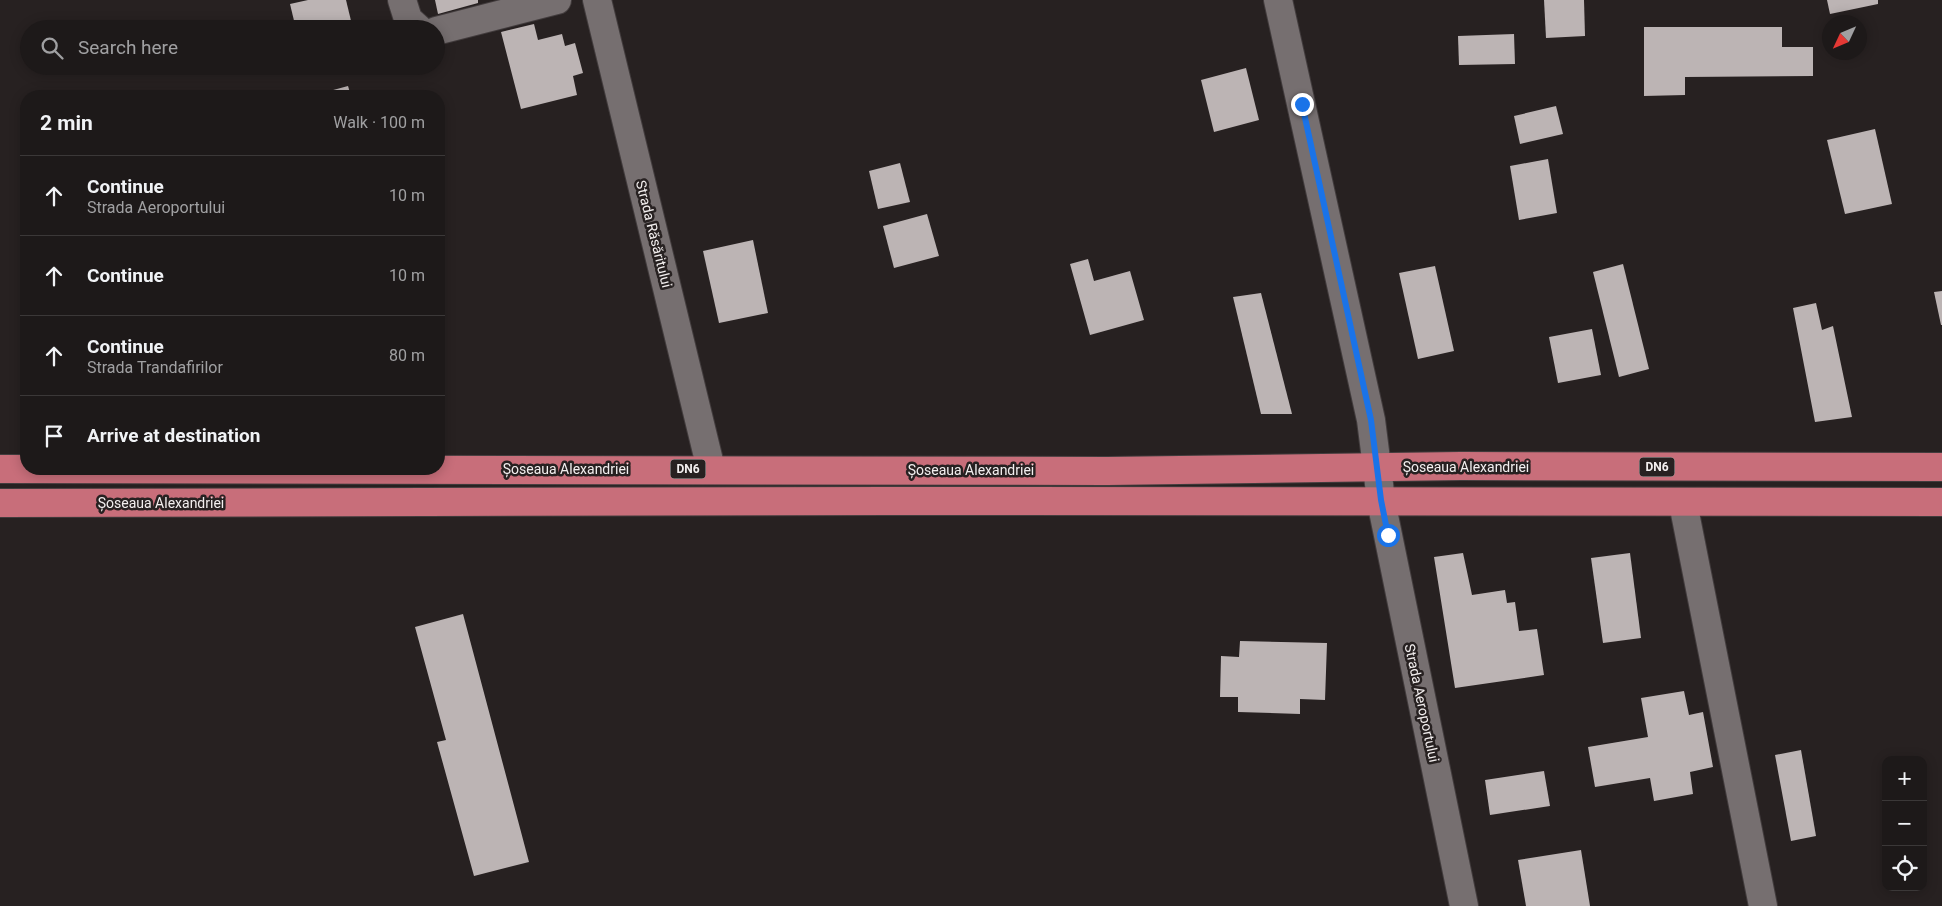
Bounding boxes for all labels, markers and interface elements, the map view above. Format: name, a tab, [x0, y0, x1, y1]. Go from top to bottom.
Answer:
north arrow	[1822, 15, 1867, 60]
search box	[20, 20, 445, 75]
icon: search	[38, 34, 66, 62]
text: Search here	[78, 36, 178, 59]
route end	[1291, 93, 1314, 116]
text: 2 min	[40, 111, 93, 135]
text: Walk · 100 m	[333, 113, 425, 132]
text: Continue	[87, 175, 164, 198]
street label: Strada Răsăritului	[633, 179, 675, 289]
icon: ahead	[40, 182, 68, 210]
text: 10 m	[389, 186, 425, 205]
text: Strada Aeroportului	[87, 198, 225, 217]
icon: ahead	[40, 262, 68, 290]
text: Continue	[87, 264, 164, 287]
text: 10 m	[389, 266, 425, 285]
text: Continue	[87, 335, 164, 358]
icon: ahead	[40, 342, 68, 370]
text: 80 m	[389, 346, 425, 365]
text: Strada Trandafirilor	[87, 358, 223, 377]
icon: arrive	[40, 422, 68, 450]
text: Arrive at destination	[87, 424, 260, 447]
road number: DN6	[1640, 458, 1674, 477]
road number: DN6	[670, 459, 706, 478]
street label: Șoseaua Alexandriei	[1403, 459, 1529, 476]
street label: Șoseaua Alexandriei	[503, 461, 629, 478]
street label: Șoseaua Alexandriei	[908, 462, 1034, 479]
street label: Șoseaua Alexandriei	[98, 495, 224, 512]
route start	[1377, 524, 1400, 547]
street label: Strada Aeroportului	[1402, 642, 1442, 764]
map controls	[1882, 756, 1927, 891]
button: +	[1882, 756, 1927, 801]
button: −	[1882, 801, 1927, 846]
button: locate	[1882, 846, 1927, 891]

